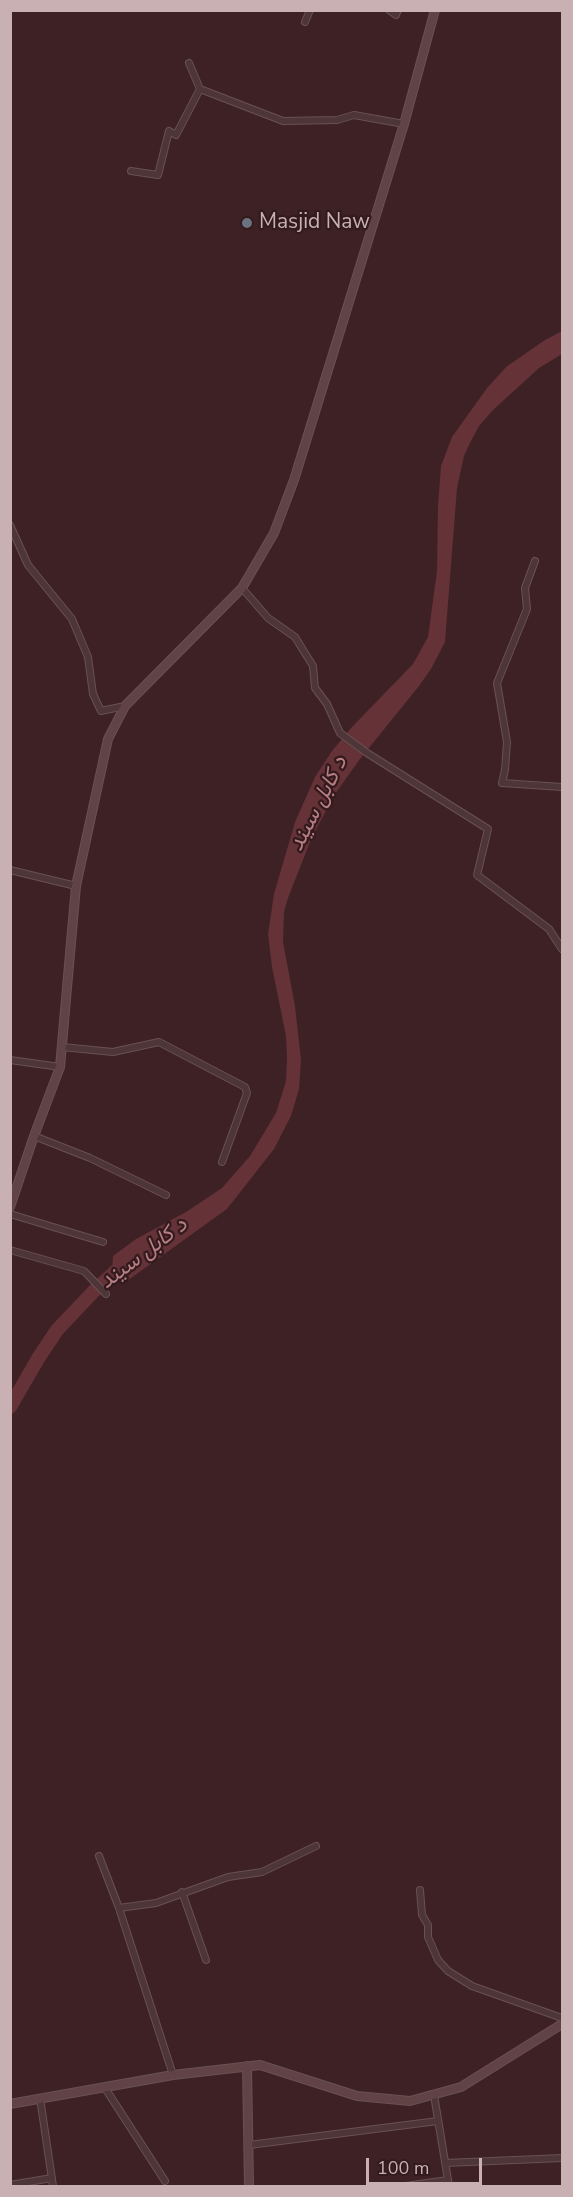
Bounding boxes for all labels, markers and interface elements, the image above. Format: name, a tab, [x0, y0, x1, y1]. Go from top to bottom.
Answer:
place label: Masjid Naw	[259, 210, 370, 236]
marker: Masjid Naw	[240, 216, 254, 230]
water label: د کابل سيند	[284, 752, 354, 856]
water label: د کابل سيند	[95, 1212, 193, 1296]
scale bar	[369, 2146, 484, 2184]
text: 100 m	[377, 2156, 429, 2180]

